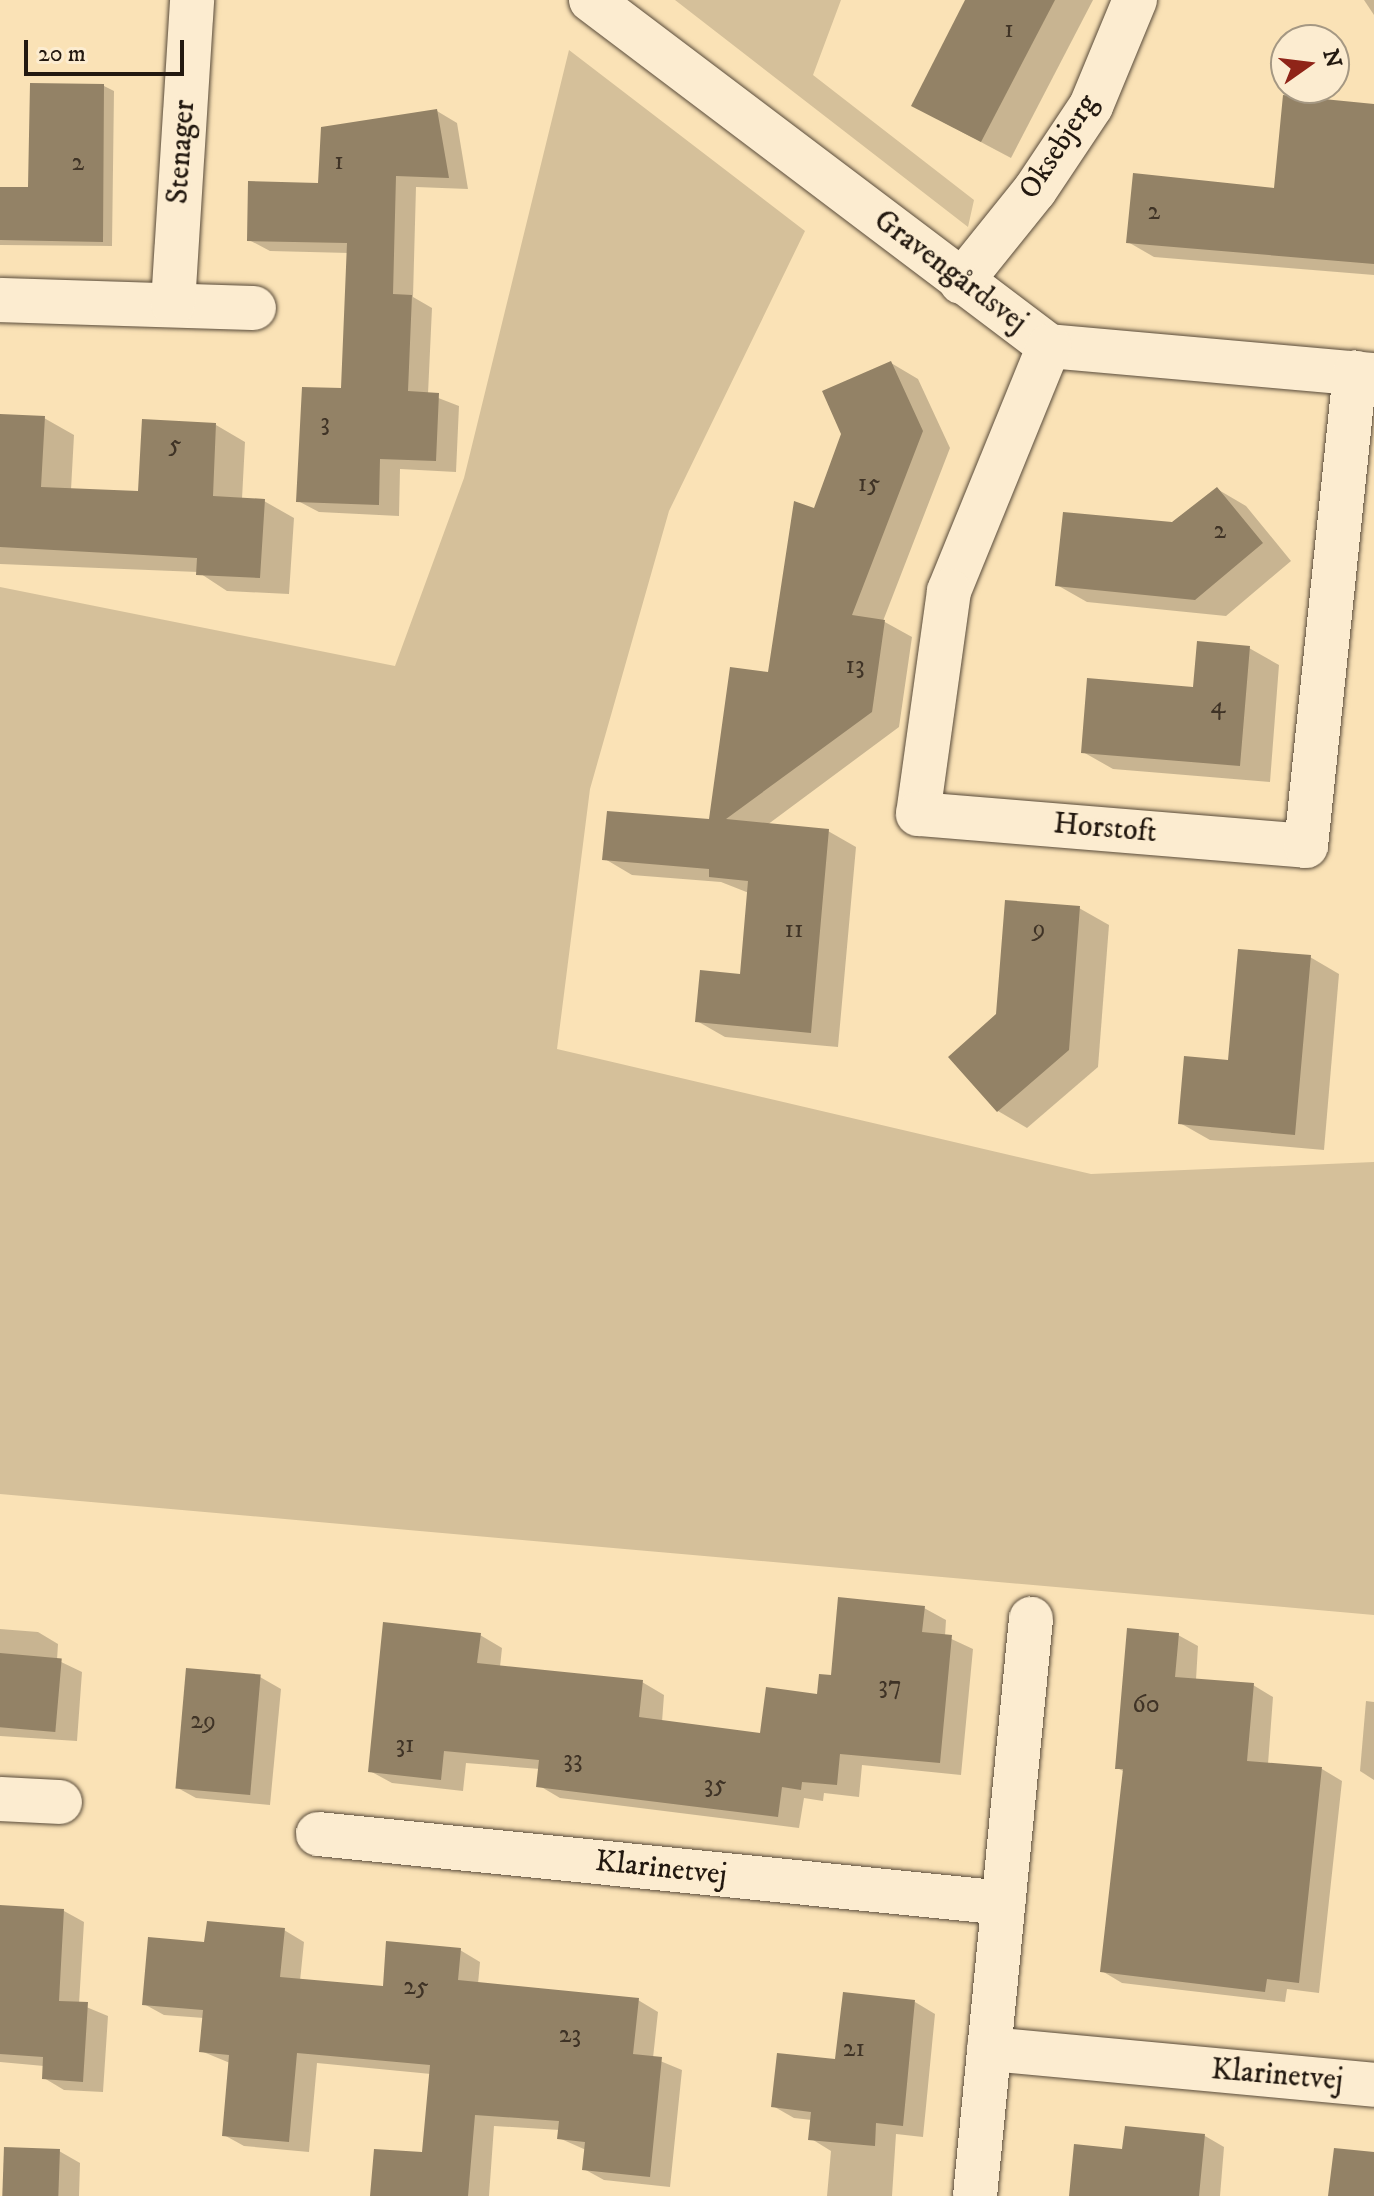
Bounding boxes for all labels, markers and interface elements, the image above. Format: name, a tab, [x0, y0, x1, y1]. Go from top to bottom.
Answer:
house number: 1	[1004, 14, 1014, 46]
scale bar	[28, 24, 188, 74]
north arrow	[1270, 24, 1350, 104]
text: 20 m	[38, 39, 86, 69]
text: N	[1317, 47, 1347, 71]
street label: Oksebjerg	[1012, 88, 1106, 206]
street label: Stenager	[160, 99, 204, 205]
house number: 1	[334, 146, 344, 178]
house number: 2	[72, 147, 84, 179]
house number: 2	[1148, 196, 1160, 228]
street label: Gravengårdsvej	[866, 203, 1034, 341]
house number: 3	[320, 407, 330, 439]
house number: 5	[169, 429, 181, 461]
house number: 15	[858, 468, 880, 500]
house number: 2	[1214, 515, 1226, 547]
house number: 13	[845, 650, 865, 682]
house number: 4	[1211, 690, 1225, 722]
street label: Horstoft	[1052, 807, 1158, 851]
house number: 9	[1033, 913, 1045, 945]
house number: 11	[784, 914, 804, 946]
house number: 37	[878, 1670, 902, 1702]
house number: 60	[1132, 1689, 1160, 1721]
house number: 29	[190, 1705, 216, 1737]
house number: 31	[395, 1729, 415, 1761]
house number: 33	[563, 1744, 583, 1776]
house number: 35	[704, 1769, 726, 1801]
street label: Klarinetvej	[593, 1844, 729, 1894]
house number: 25	[403, 1971, 429, 2003]
house number: 23	[559, 2019, 581, 2051]
house number: 21	[843, 2033, 865, 2065]
street label: Klarinetvej	[1210, 2052, 1344, 2100]

